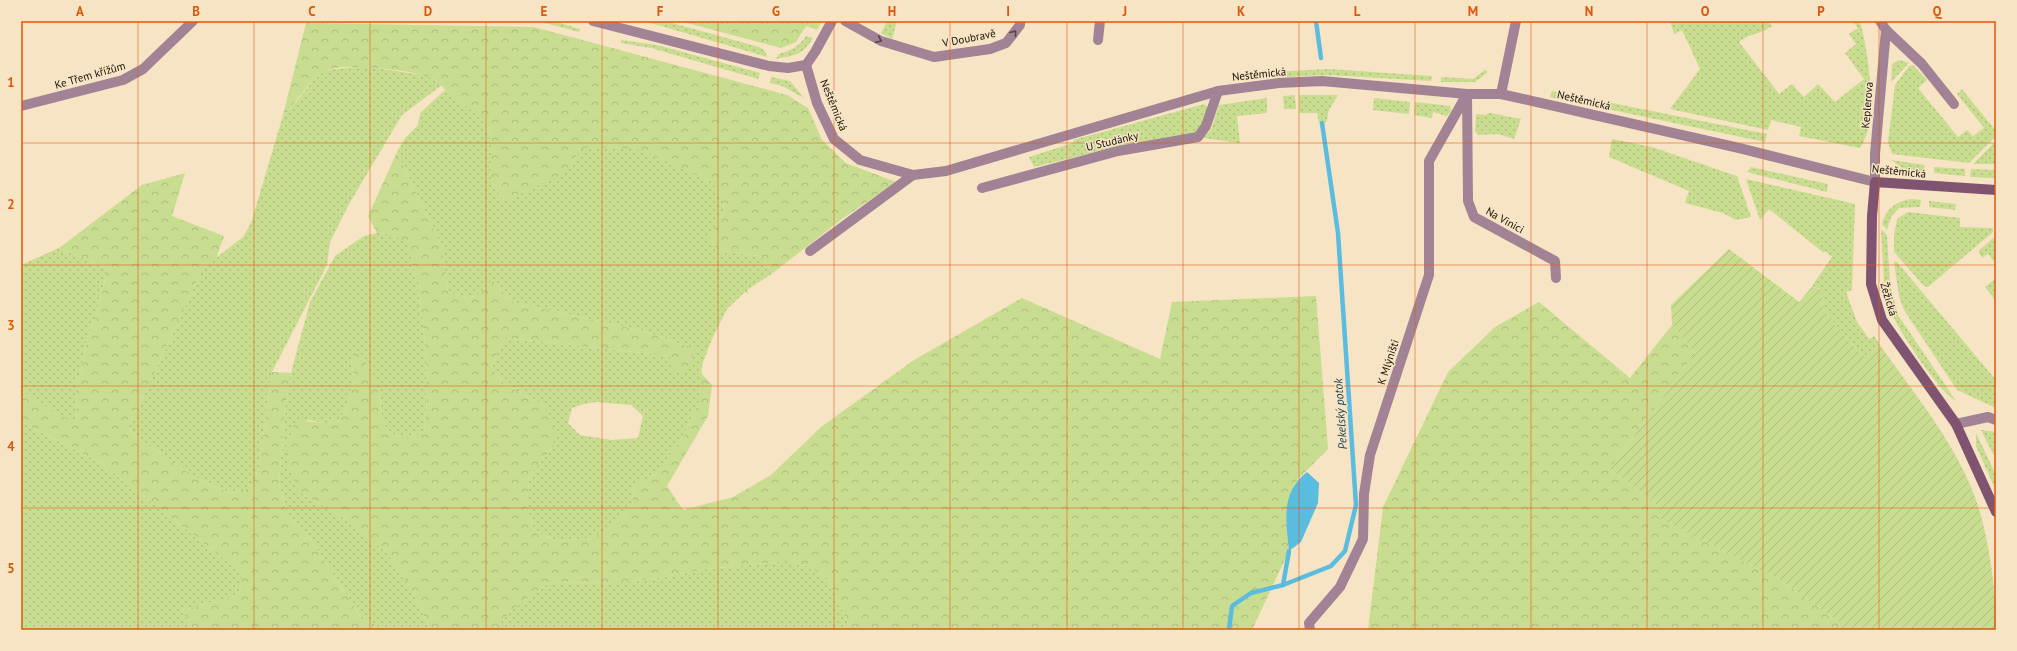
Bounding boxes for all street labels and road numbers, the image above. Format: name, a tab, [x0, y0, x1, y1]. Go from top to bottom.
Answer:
street label: V Doubravě	[940, 26, 997, 50]
street label: Ke Třem křížům	[53, 58, 127, 92]
street label: Neštěmická	[1231, 64, 1287, 84]
street label: Neštěmická	[817, 77, 851, 133]
street label: Keplerova	[1858, 81, 1876, 129]
street label: Neštěmická	[1556, 87, 1612, 113]
street label: U Studánky	[1084, 128, 1140, 154]
street label: Neštěmická	[1871, 161, 1927, 181]
street label: Na Vinici	[1483, 204, 1527, 236]
street label: Žežická	[1877, 280, 1901, 318]
street label: K Mlýništi	[1374, 338, 1402, 386]

